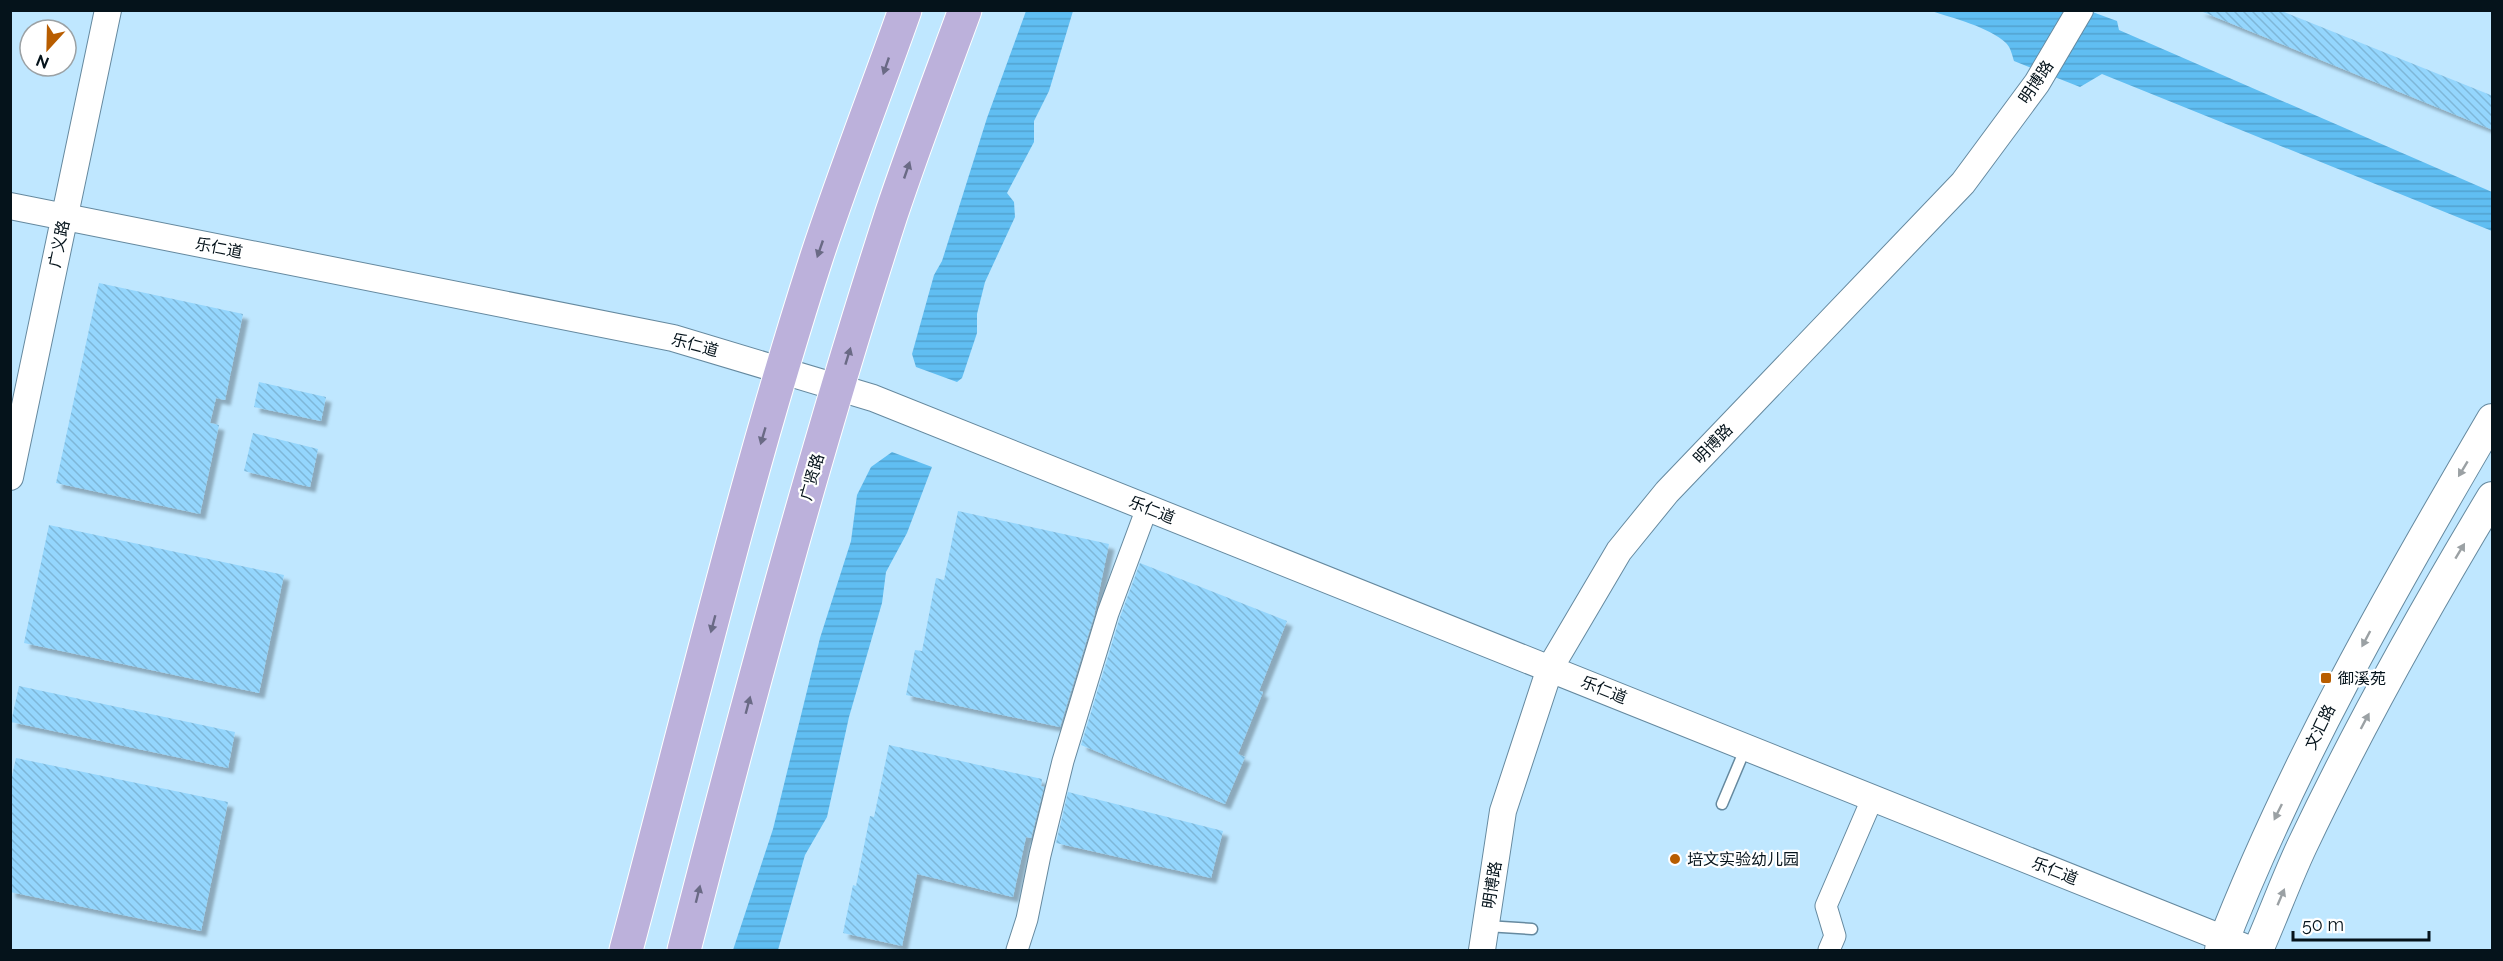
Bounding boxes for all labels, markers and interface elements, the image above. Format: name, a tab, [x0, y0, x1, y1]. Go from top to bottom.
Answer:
north arrow	[18, 18, 78, 78]
text: N	[33, 50, 52, 73]
one-way arrow	[880, 57, 890, 75]
street label: 明博路	[2015, 57, 2057, 107]
one-way arrow	[902, 161, 912, 179]
street label: 广义路	[45, 219, 73, 269]
street label: 乐仁道	[194, 234, 244, 262]
one-way arrow	[814, 240, 824, 258]
street label: 乐仁道	[669, 330, 721, 360]
one-way arrow	[844, 347, 853, 365]
street label: 明博路	[1689, 420, 1737, 468]
one-way arrow	[758, 427, 767, 445]
street label: 广贤路	[796, 451, 828, 503]
one-way arrow	[2457, 461, 2468, 477]
street label: 乐仁道	[1126, 492, 1178, 528]
one-way arrow	[2455, 542, 2465, 559]
one-way arrow	[707, 615, 717, 633]
one-way arrow	[2361, 630, 2371, 647]
place label: 御溪苑	[2338, 669, 2386, 688]
marker: 御溪苑	[2319, 671, 2333, 685]
street label: 乐仁道	[1578, 672, 1630, 708]
one-way arrow	[743, 696, 753, 714]
street label: 文汇路	[2301, 701, 2339, 753]
one-way arrow	[2360, 712, 2370, 729]
one-way arrow	[2273, 804, 2282, 821]
place label: 培文实验幼儿园	[1687, 850, 1799, 869]
marker: 培文实验幼儿园	[1668, 852, 1682, 866]
street label: 乐仁道	[2029, 853, 2081, 889]
street label: 明博路	[1479, 860, 1505, 910]
one-way arrow	[694, 885, 704, 903]
one-way arrow	[2276, 888, 2285, 905]
scale bar	[2293, 904, 2430, 942]
text: 50 m	[2302, 914, 2344, 935]

